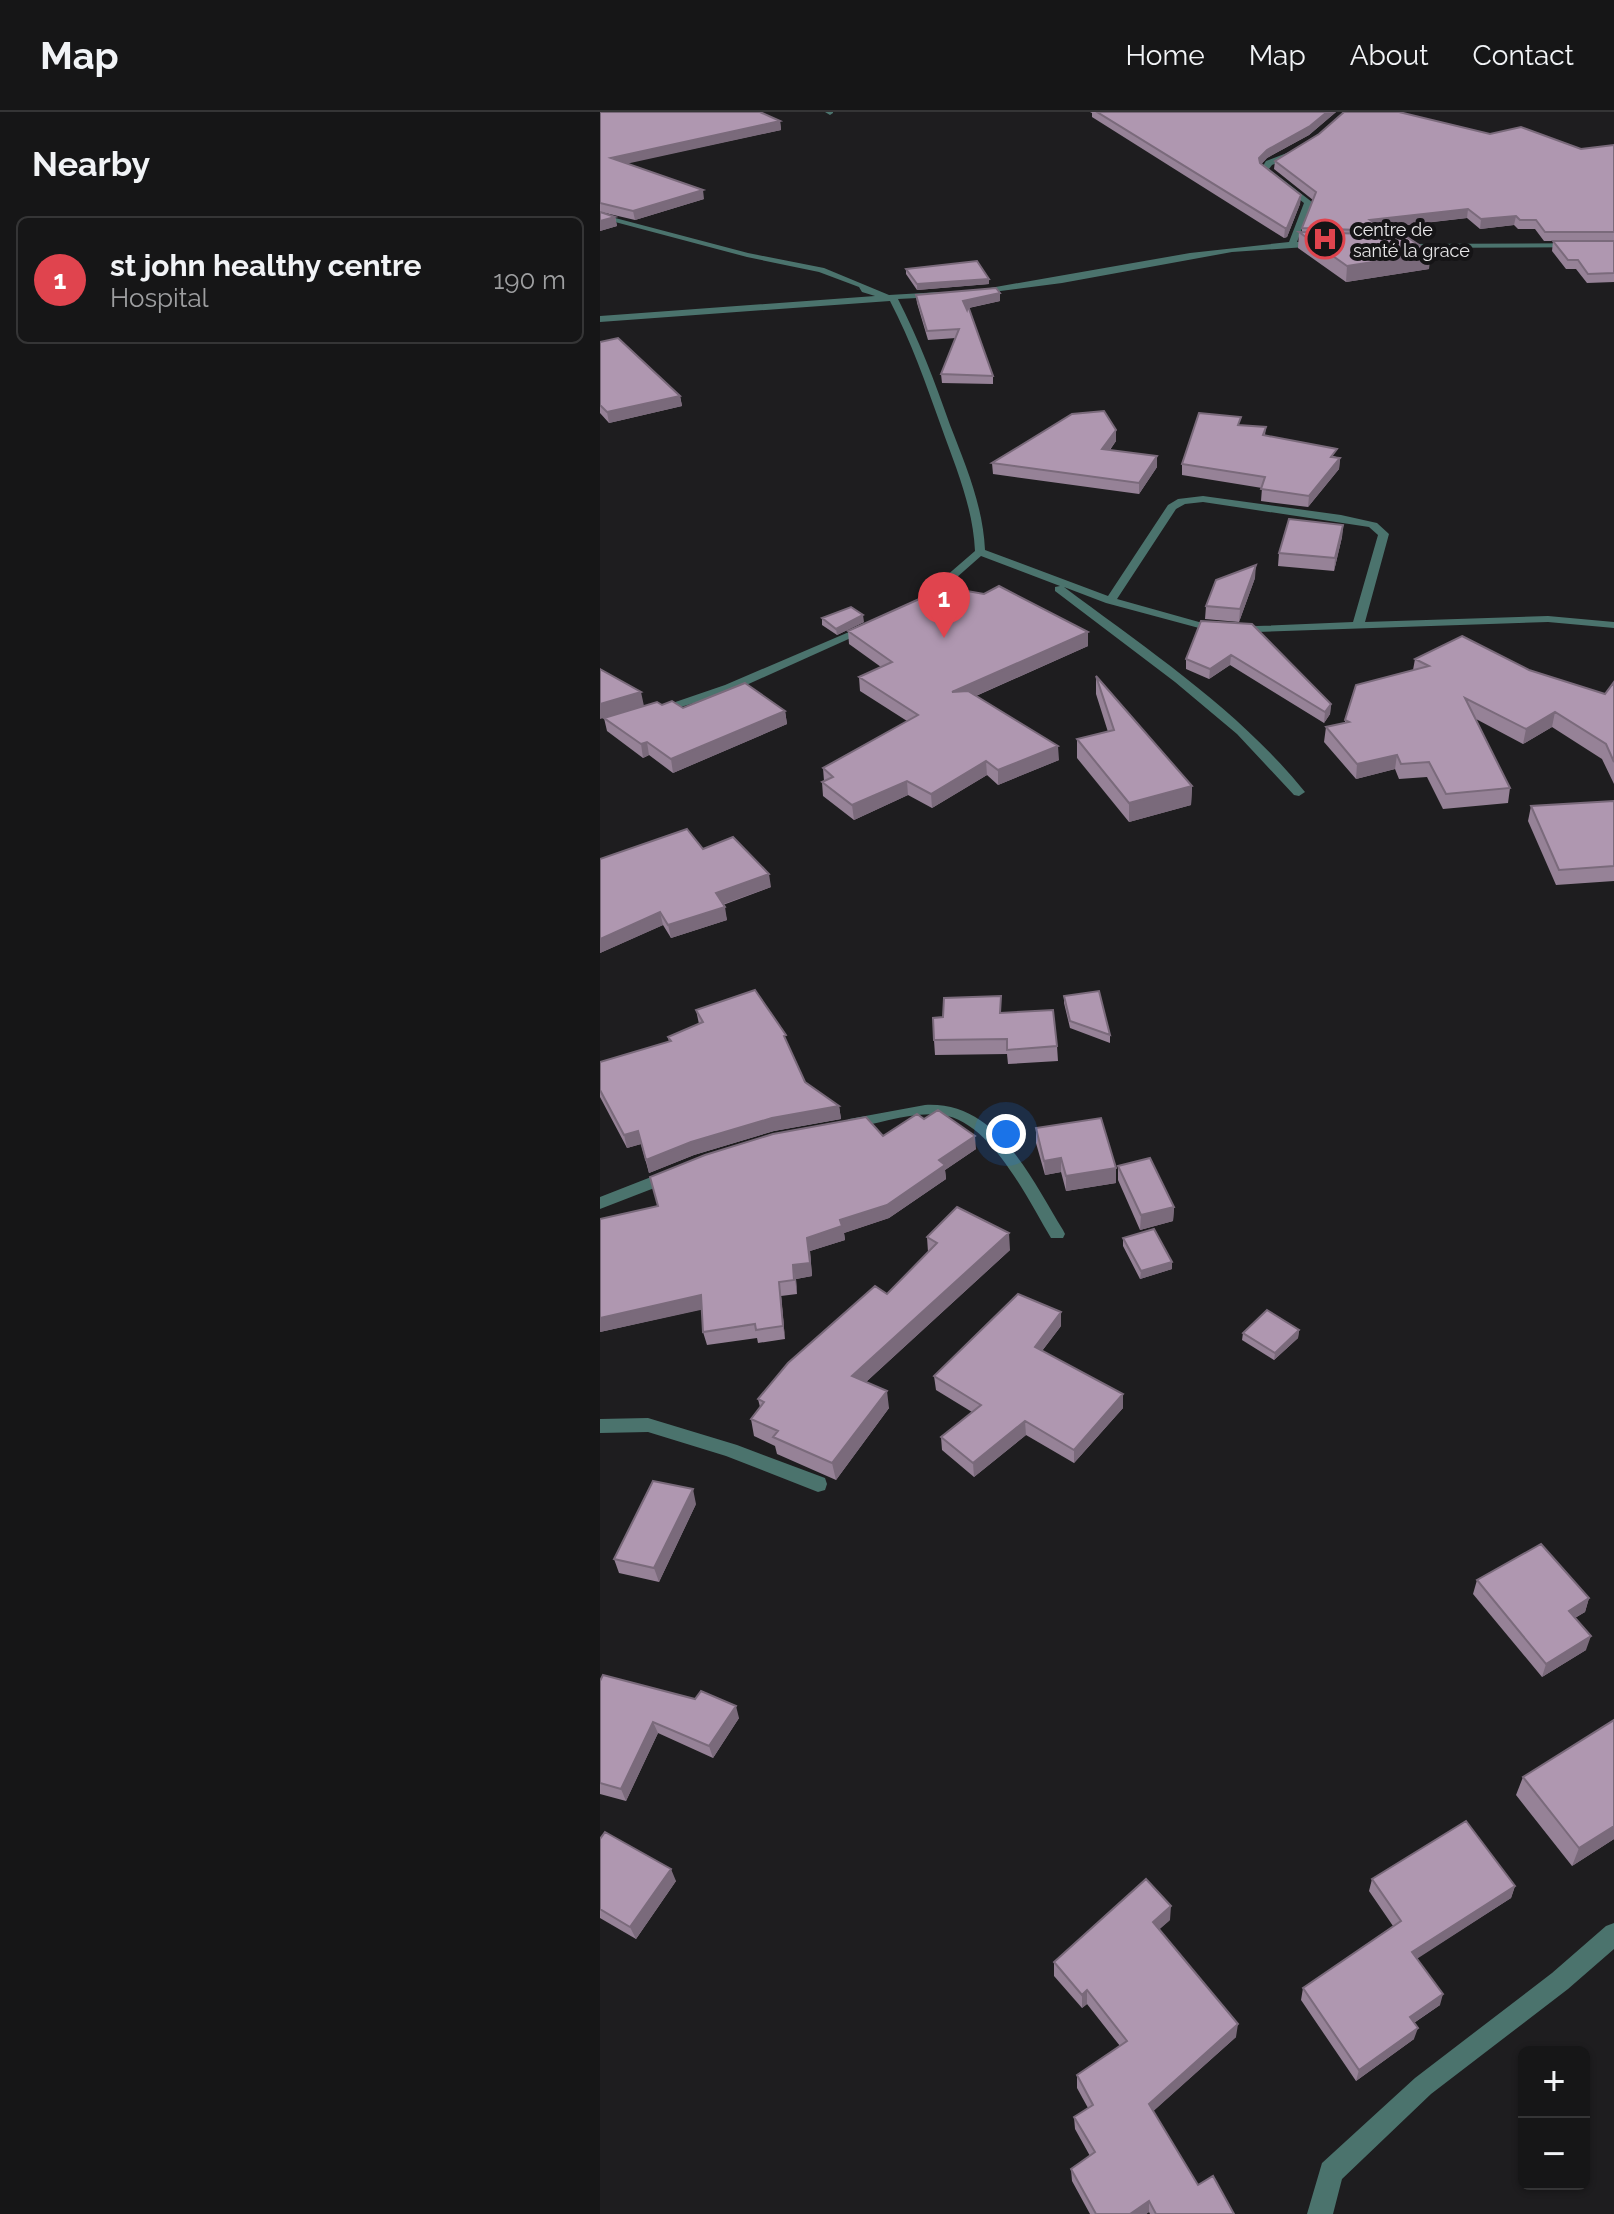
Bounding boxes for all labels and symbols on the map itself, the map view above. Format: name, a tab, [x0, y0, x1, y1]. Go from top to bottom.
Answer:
hospital icon: centre de santé la grace	[1304, 218, 1346, 260]
place label: centre de santé la grace	[1353, 219, 1470, 261]
pin: 1	[918, 572, 970, 638]
your location	[986, 1114, 1026, 1154]

